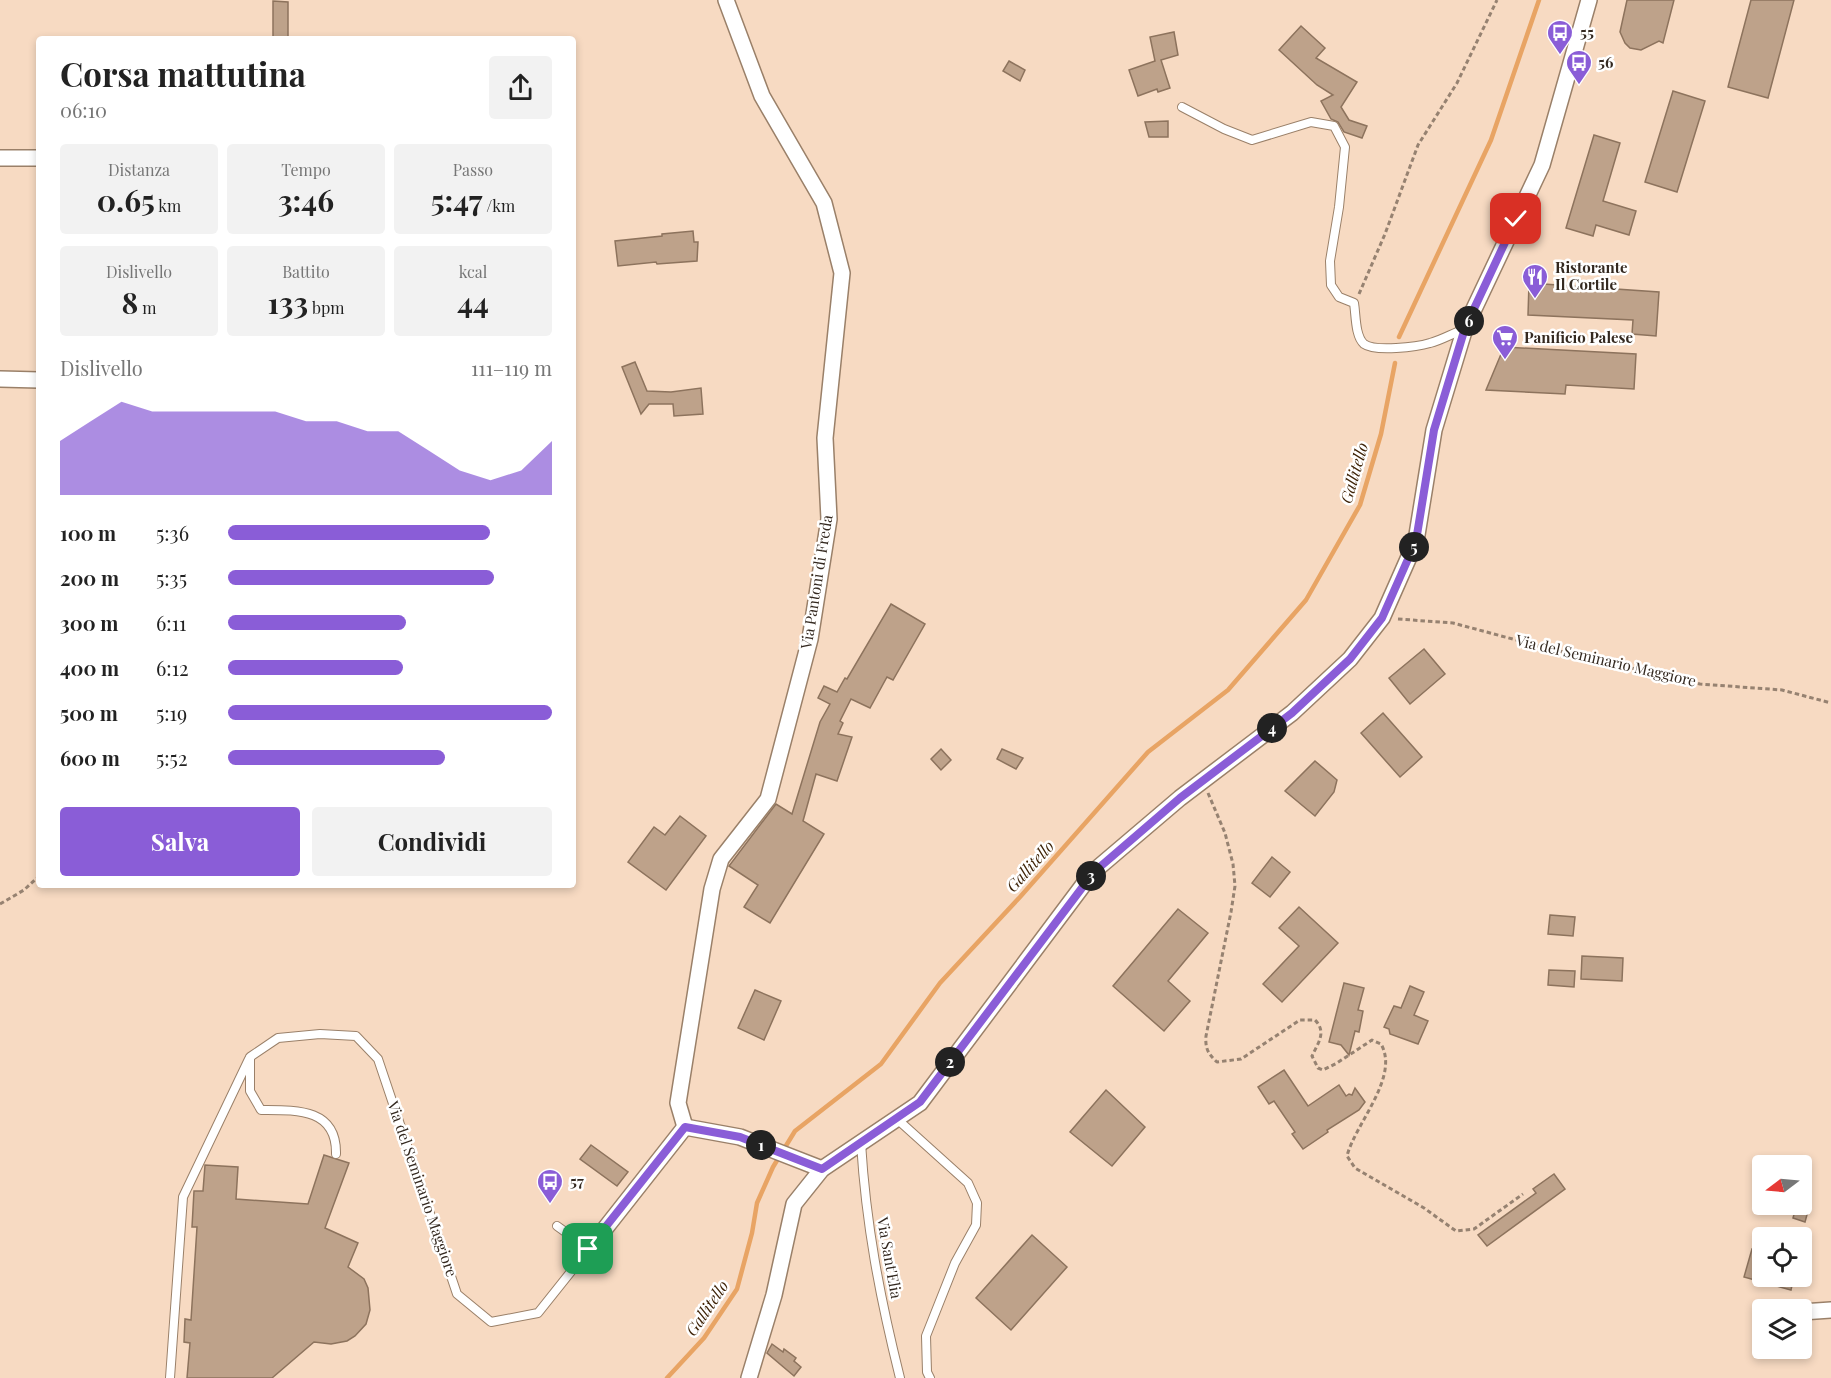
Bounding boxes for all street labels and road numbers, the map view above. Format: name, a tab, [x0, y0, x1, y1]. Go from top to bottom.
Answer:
street label: Via Pantoni di Freda	[795, 513, 837, 651]
street label: Via del Seminario Maggiore	[1513, 629, 1698, 691]
street label: Via del Seminario Maggiore	[383, 1097, 462, 1279]
street label: Via Sant'Elia	[873, 1215, 907, 1301]

